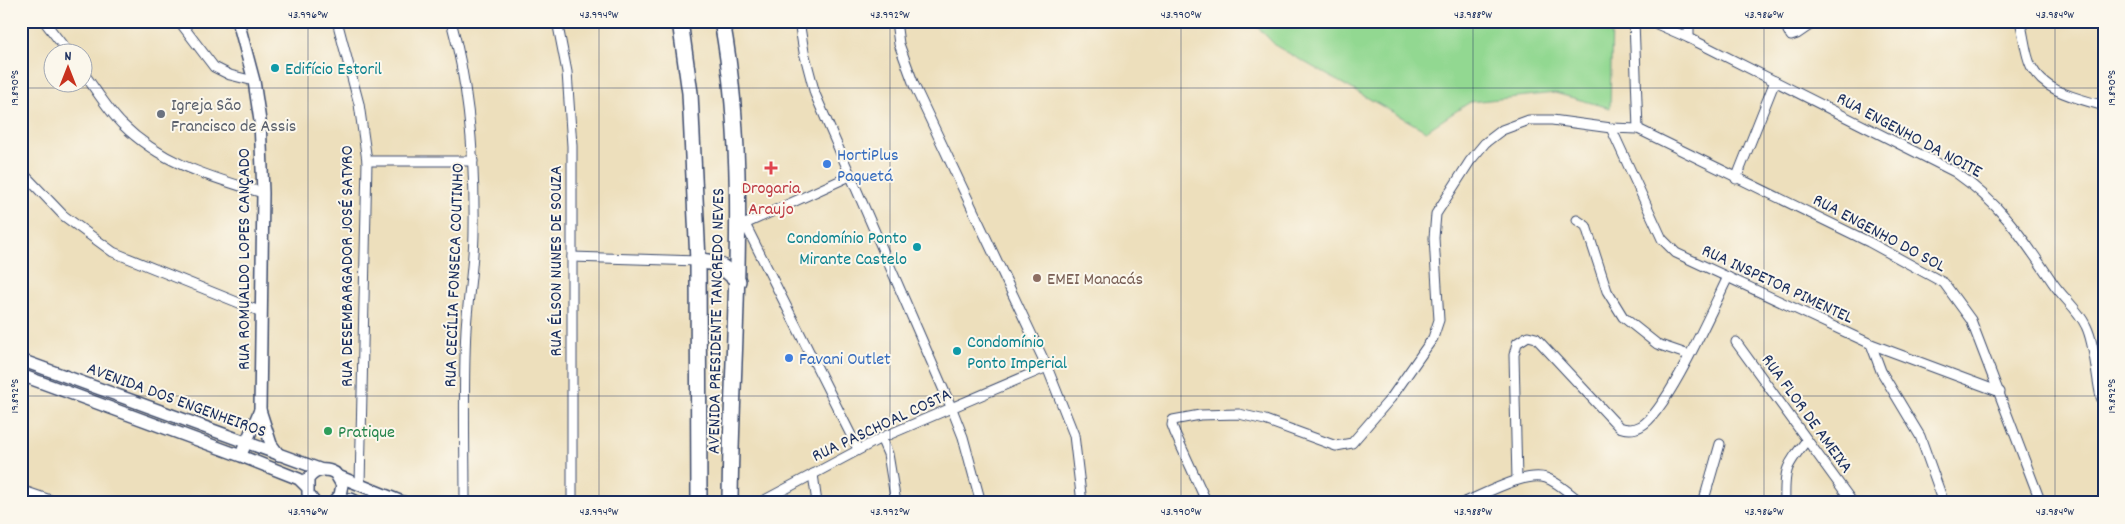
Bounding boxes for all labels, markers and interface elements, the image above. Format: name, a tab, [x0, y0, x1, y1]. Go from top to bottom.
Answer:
text: 43.996°W	[288, 7, 328, 24]
text: 43.994°W	[579, 7, 619, 24]
text: 43.992°W	[870, 7, 910, 24]
text: 43.990°W	[1161, 7, 1201, 24]
text: 43.988°W	[1454, 7, 1492, 24]
text: 43.986°W	[1744, 7, 1784, 24]
text: 43.984°W	[2036, 7, 2074, 24]
north arrow	[42, 42, 92, 92]
text: N	[65, 47, 72, 67]
place label: Edifício Estoril	[285, 58, 383, 83]
marker: Edifício Estoril	[269, 62, 281, 74]
text: 19.890°S	[7, 70, 24, 106]
text: 19.890°S	[2104, 70, 2121, 106]
street label: RUA ENGENHO DA NOITE	[1832, 87, 1986, 185]
place label: Igreja São Francisco de Assis	[171, 94, 296, 140]
marker: Igreja São Francisco de Assis	[155, 108, 167, 120]
place label: HortiPlus Paquetá	[837, 144, 899, 190]
street label: RUA DESEMBARGADOR JOSÉ SATYRO	[336, 145, 361, 387]
street label: RUA ROMUALDO LOPES CANÇADO	[233, 148, 258, 370]
marker: HortiPlus Paquetá	[821, 158, 833, 170]
street label: RUA CECÍLIA FONSECA COUTINHO	[439, 162, 472, 388]
marker: Drogaria Araujo	[765, 162, 777, 174]
street label: RUA ÉLSON NUNES DE SOUZA	[545, 165, 570, 357]
place label: Drogaria Araujo	[742, 177, 801, 223]
street label: AVENIDA PRESIDENTE TANCREDO NEVES	[703, 188, 732, 454]
street label: RUA ENGENHO DO SOL	[1808, 189, 1950, 280]
place label: Condomínio Ponto Mirante Castelo	[787, 227, 907, 273]
street label: RUA INSPETOR PIMENTEL	[1697, 239, 1857, 332]
marker: Condomínio Ponto Mirante Castelo	[911, 241, 923, 253]
place label: EMEI Manacás	[1047, 268, 1143, 293]
marker: EMEI Manacás	[1031, 272, 1043, 284]
place label: Condomínio Ponto Imperial	[967, 331, 1068, 377]
marker: Condomínio Ponto Imperial	[951, 345, 963, 357]
place label: Favani Outlet	[799, 348, 891, 373]
street label: RUA FLOR DE AMEIXA	[1754, 350, 1858, 479]
marker: Favani Outlet	[783, 352, 795, 364]
street label: AVENIDA DOS ENGENHEIROS	[83, 357, 269, 445]
text: 19.892°S	[7, 379, 24, 413]
text: 19.892°S	[2104, 379, 2121, 413]
street label: RUA PASCHOAL COSTA	[808, 383, 956, 470]
place label: Pratique	[338, 421, 395, 446]
marker: Pratique	[322, 425, 334, 437]
text: 43.996°W	[288, 504, 328, 521]
text: 43.994°W	[579, 504, 619, 521]
text: 43.992°W	[870, 504, 910, 521]
text: 43.990°W	[1161, 504, 1201, 521]
text: 43.988°W	[1454, 504, 1492, 521]
text: 43.986°W	[1744, 504, 1784, 521]
text: 43.984°W	[2036, 504, 2074, 521]

